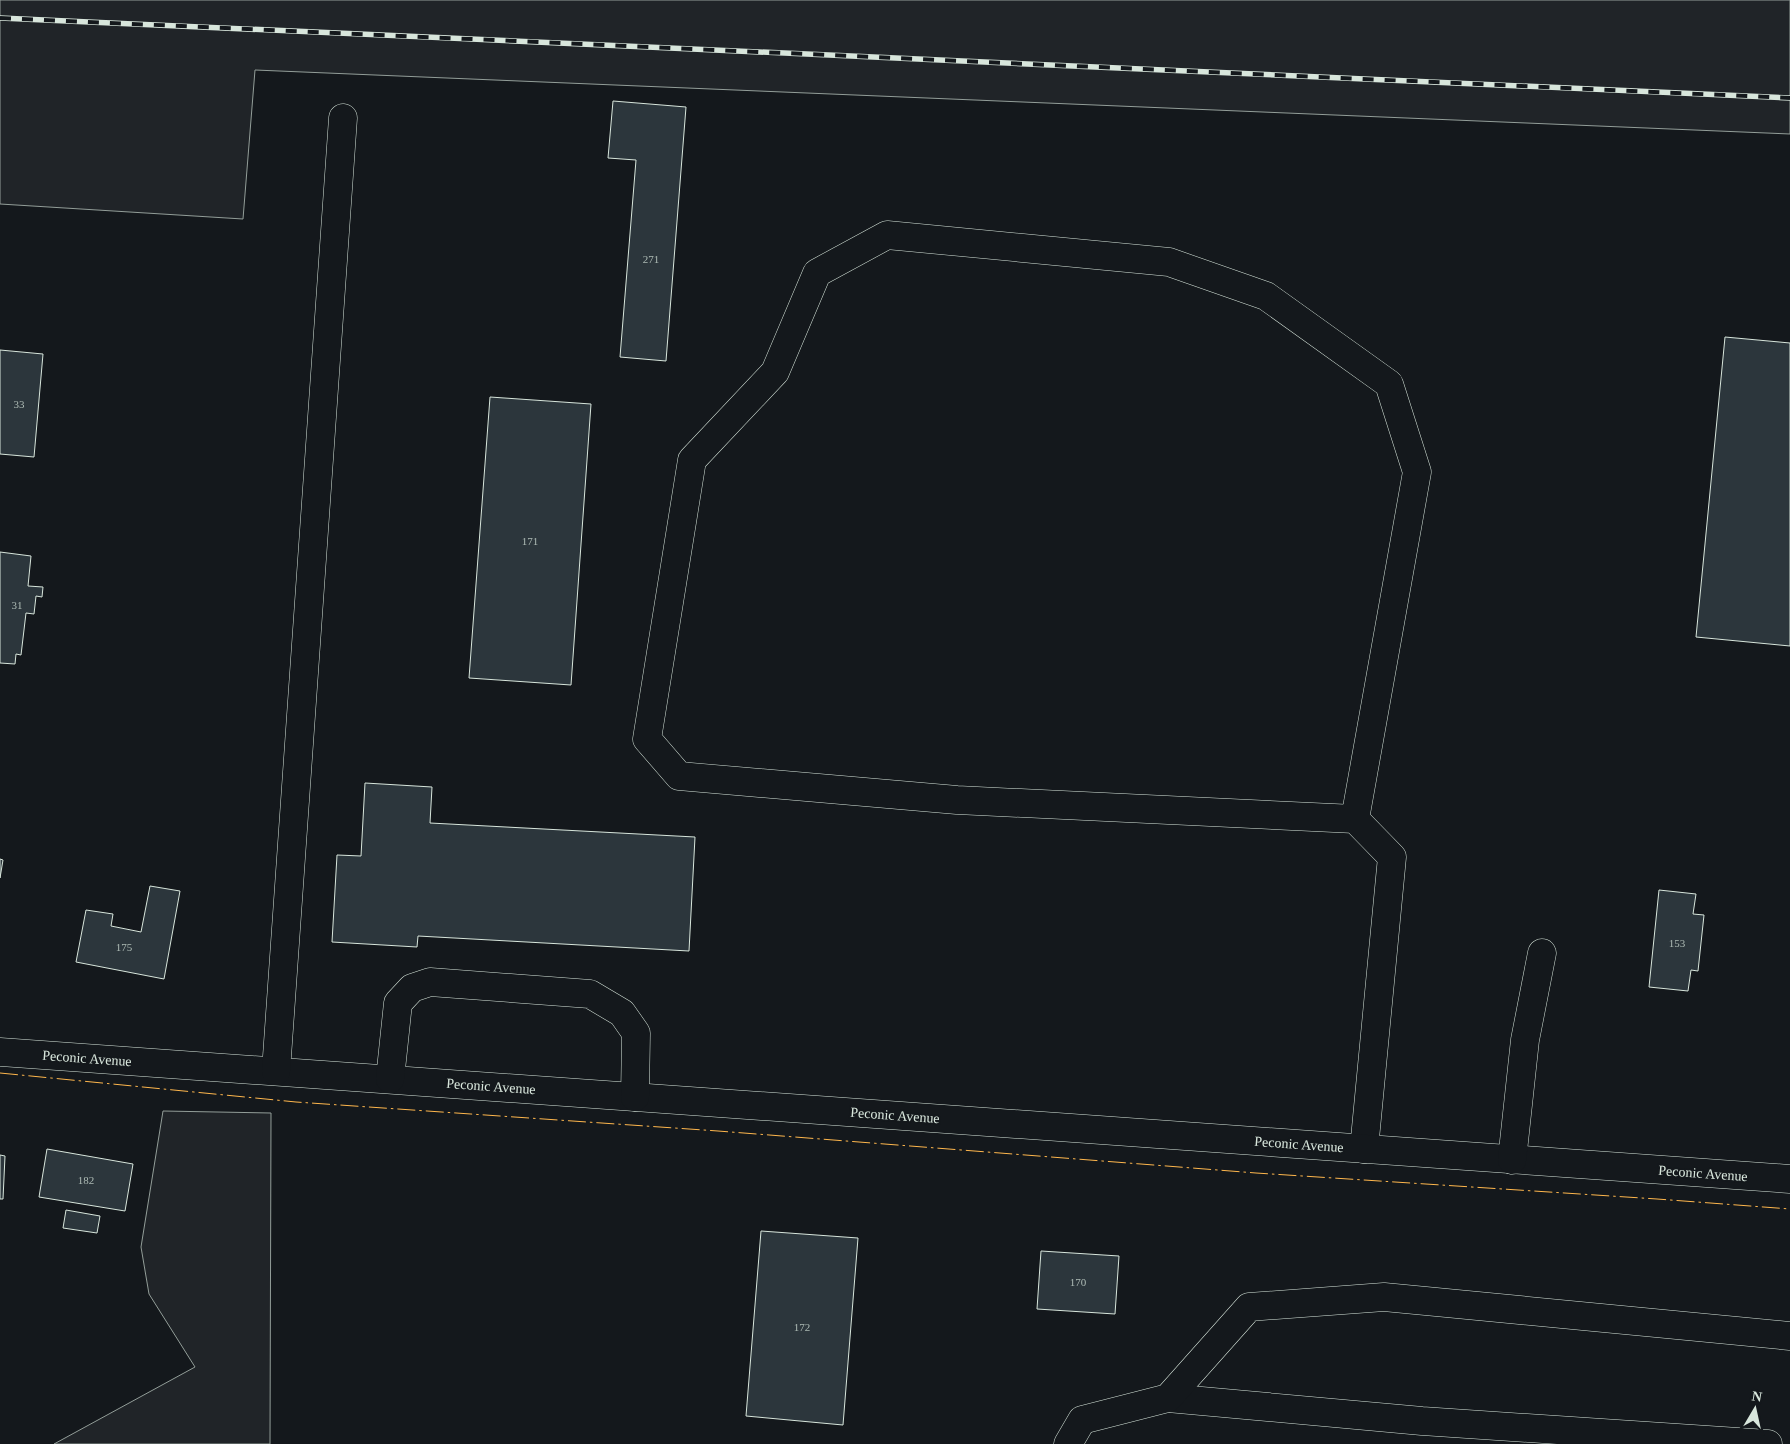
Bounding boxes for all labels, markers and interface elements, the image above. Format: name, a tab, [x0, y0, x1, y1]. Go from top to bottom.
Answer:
house number: 271	[643, 253, 659, 265]
house number: 33	[14, 398, 25, 410]
house number: 171	[522, 535, 538, 547]
house number: 31	[12, 599, 23, 611]
house number: 153	[1669, 937, 1686, 949]
house number: 175	[116, 941, 133, 953]
street label: Peconic Avenue	[42, 1048, 132, 1069]
street label: Peconic Avenue	[446, 1076, 536, 1097]
street label: Peconic Avenue	[850, 1105, 940, 1126]
street label: Peconic Avenue	[1254, 1134, 1344, 1155]
street label: Peconic Avenue	[1658, 1163, 1748, 1184]
house number: 182	[78, 1174, 94, 1186]
house number: 170	[1070, 1276, 1087, 1288]
house number: 172	[794, 1321, 810, 1333]
north arrow	[1730, 1384, 1780, 1434]
text: N	[1751, 1388, 1763, 1405]

